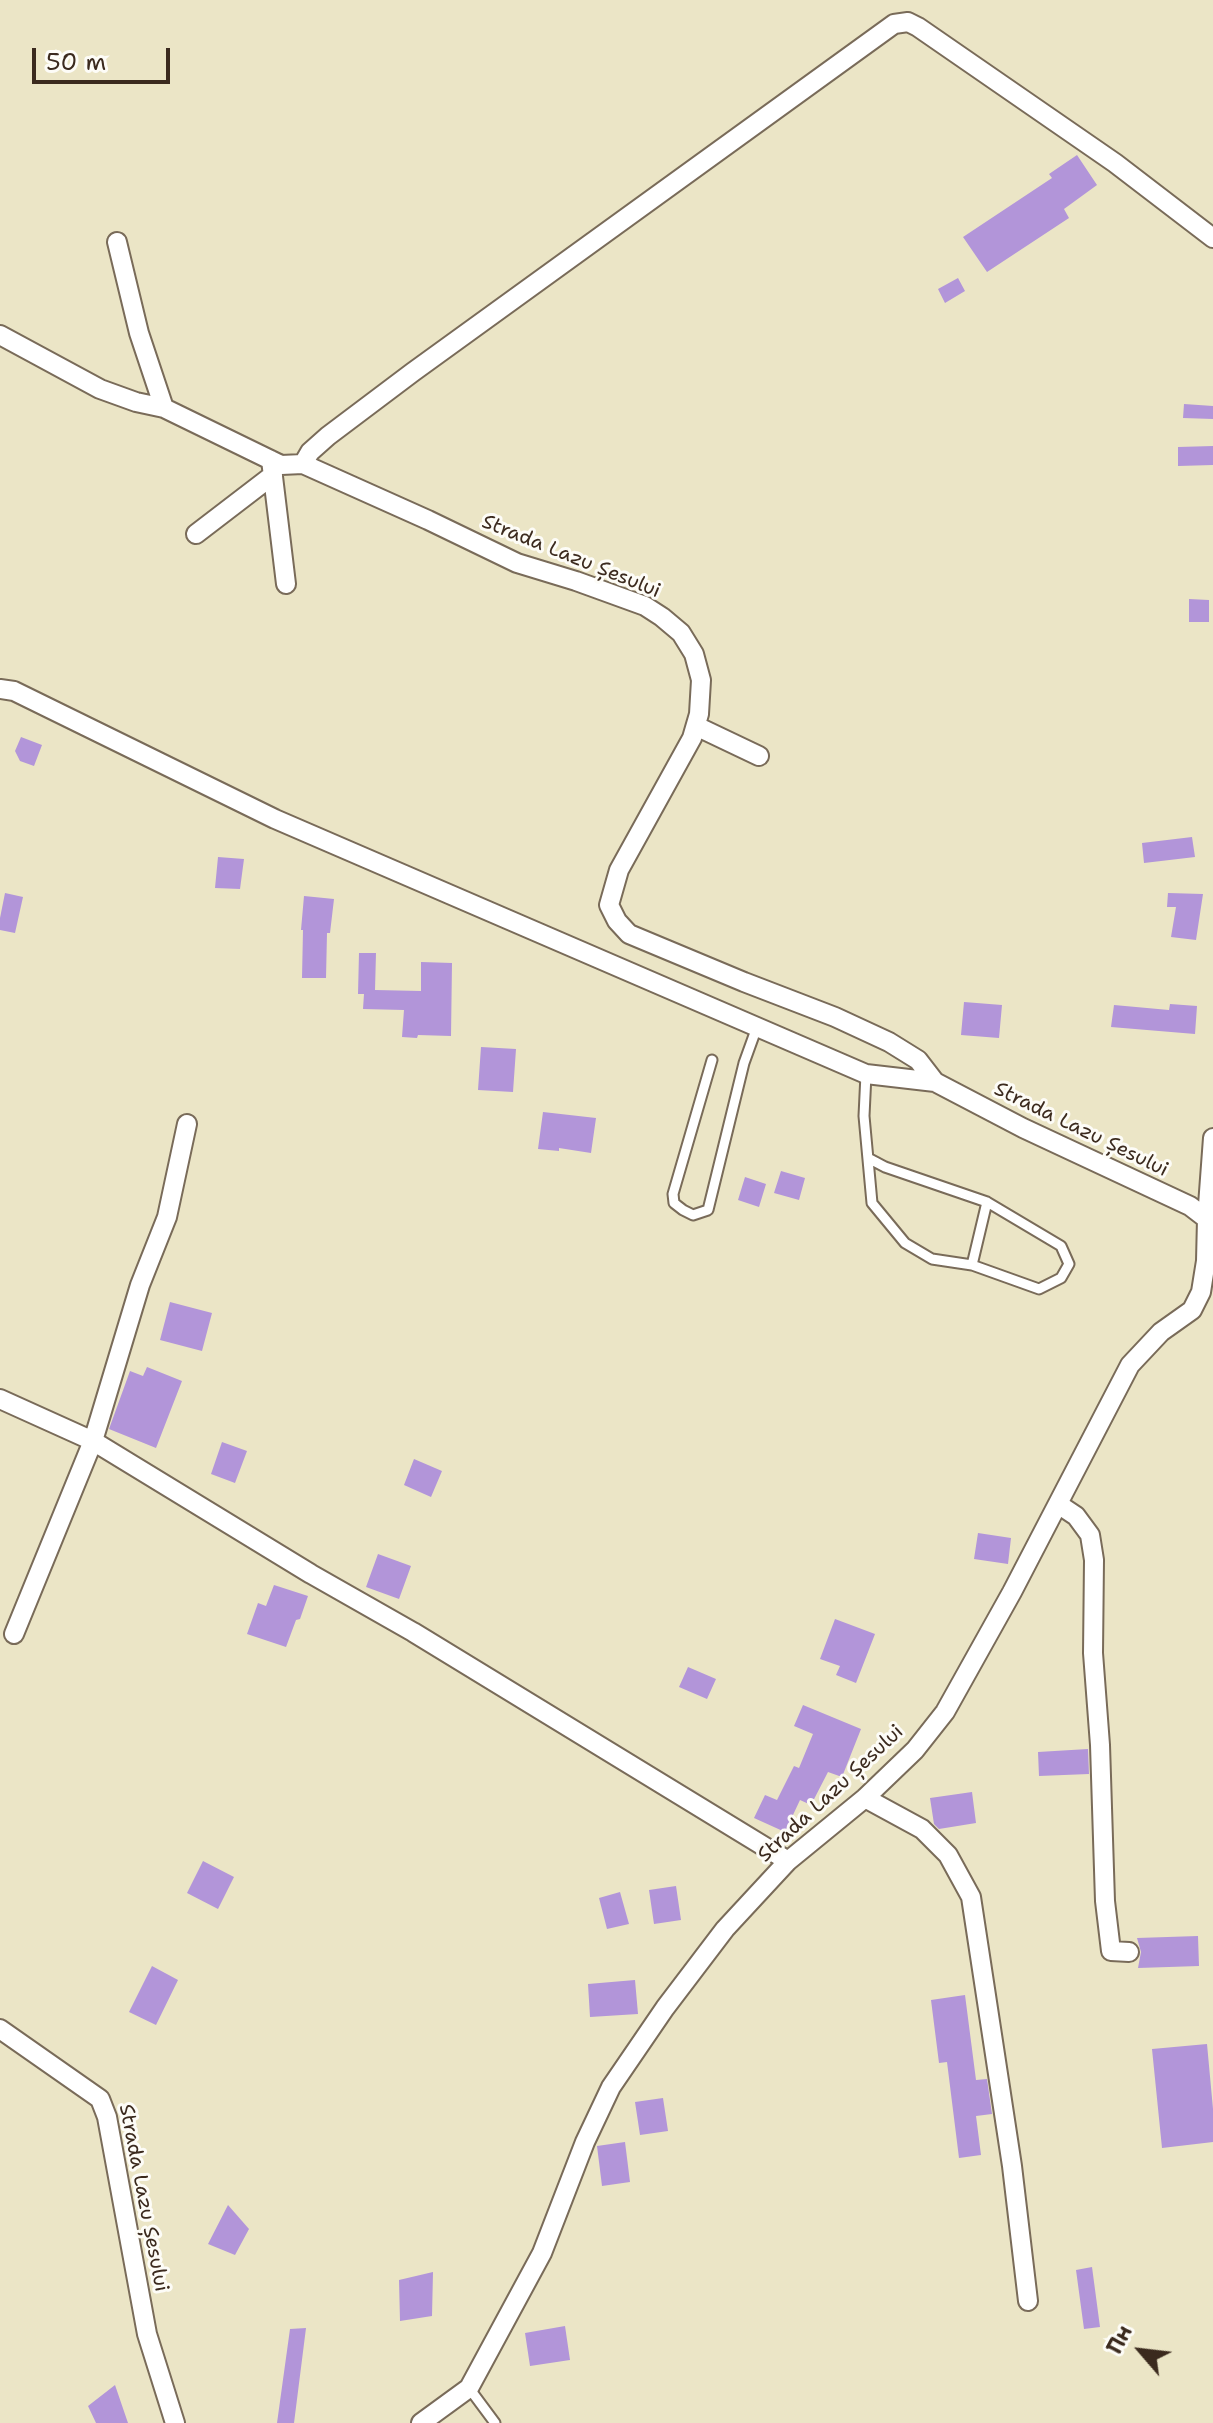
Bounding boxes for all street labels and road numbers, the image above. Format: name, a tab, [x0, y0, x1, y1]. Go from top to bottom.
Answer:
street label: Strada Lazu Șesului	[478, 510, 664, 604]
street label: Strada Lazu Șesului	[990, 1077, 1172, 1183]
street label: Strada Lazu Șesului	[753, 1720, 909, 1868]
street label: Strada Lazu Șesului	[113, 2102, 173, 2294]

